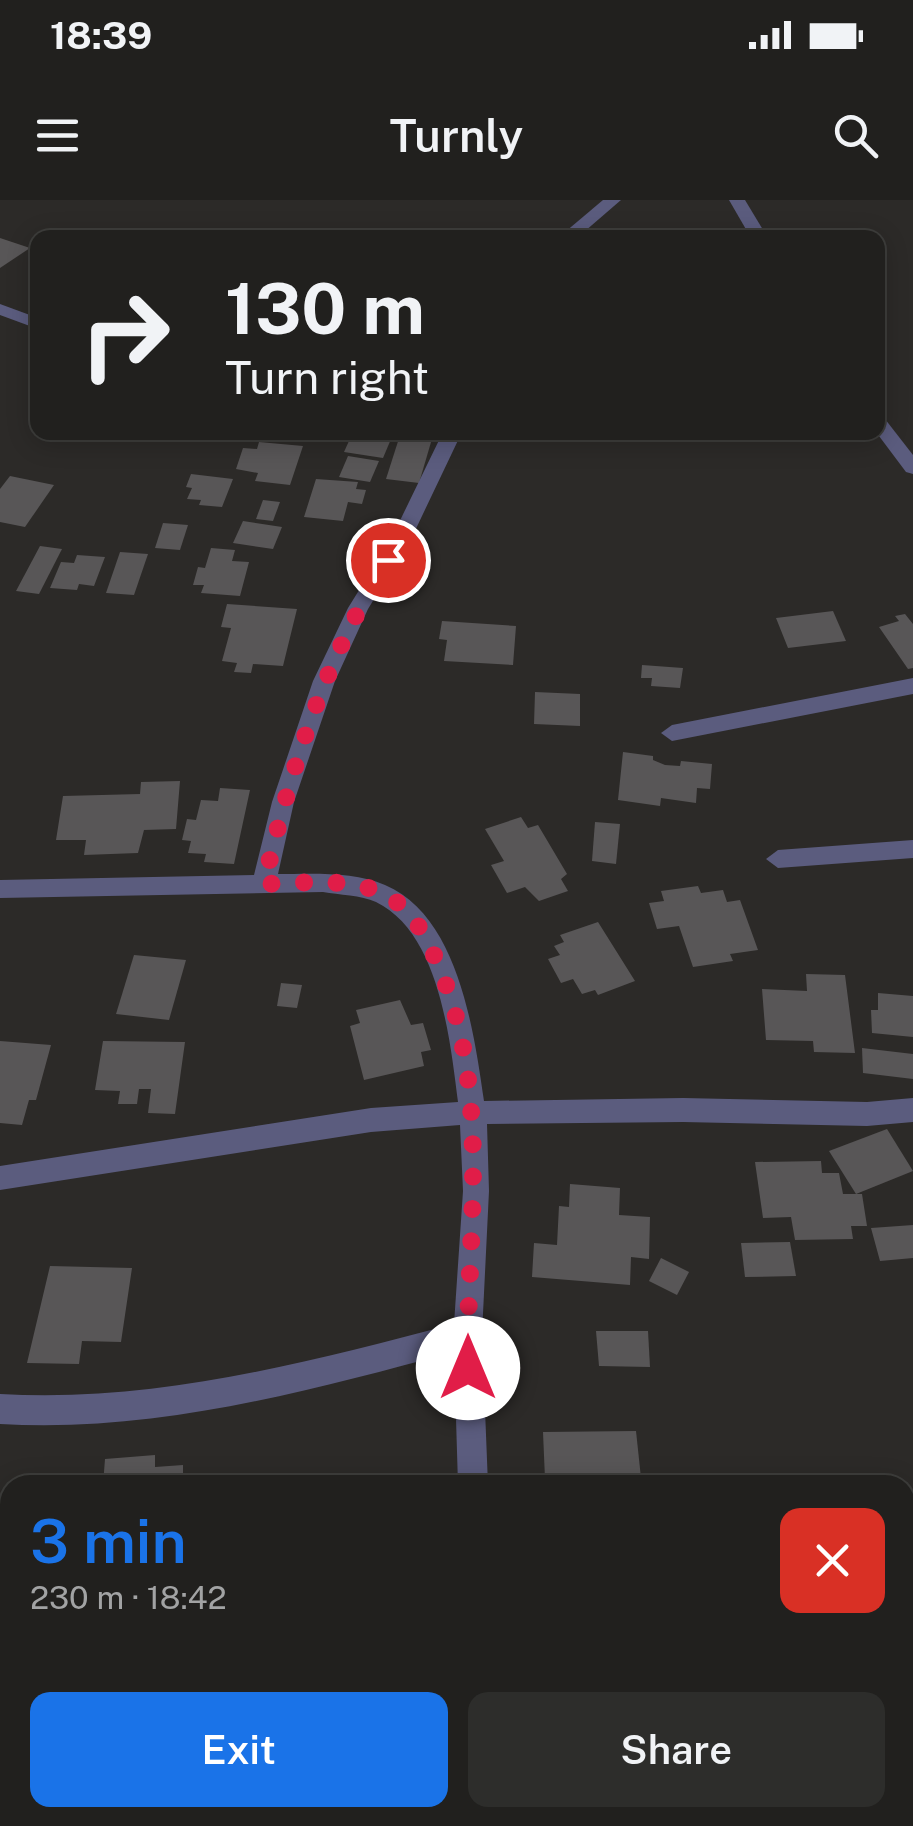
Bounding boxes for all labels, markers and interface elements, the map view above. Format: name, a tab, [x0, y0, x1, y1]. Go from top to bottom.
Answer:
text: 18:39	[50, 13, 152, 58]
icon: menu	[30, 108, 85, 163]
icon: search	[828, 108, 883, 163]
text: Turnly	[390, 109, 523, 162]
text: 130 m	[225, 267, 425, 350]
icon: right	[60, 270, 190, 400]
text: Turn right	[225, 351, 429, 404]
pin	[346, 518, 431, 603]
icon: arrive	[361, 533, 416, 588]
position arrow	[416, 1316, 520, 1420]
text: 3 min	[30, 1506, 187, 1577]
button: close	[780, 1508, 885, 1613]
text: 230 m · 18:42	[30, 1579, 227, 1616]
button: Exit	[30, 1692, 448, 1807]
button: Share	[468, 1692, 885, 1807]

